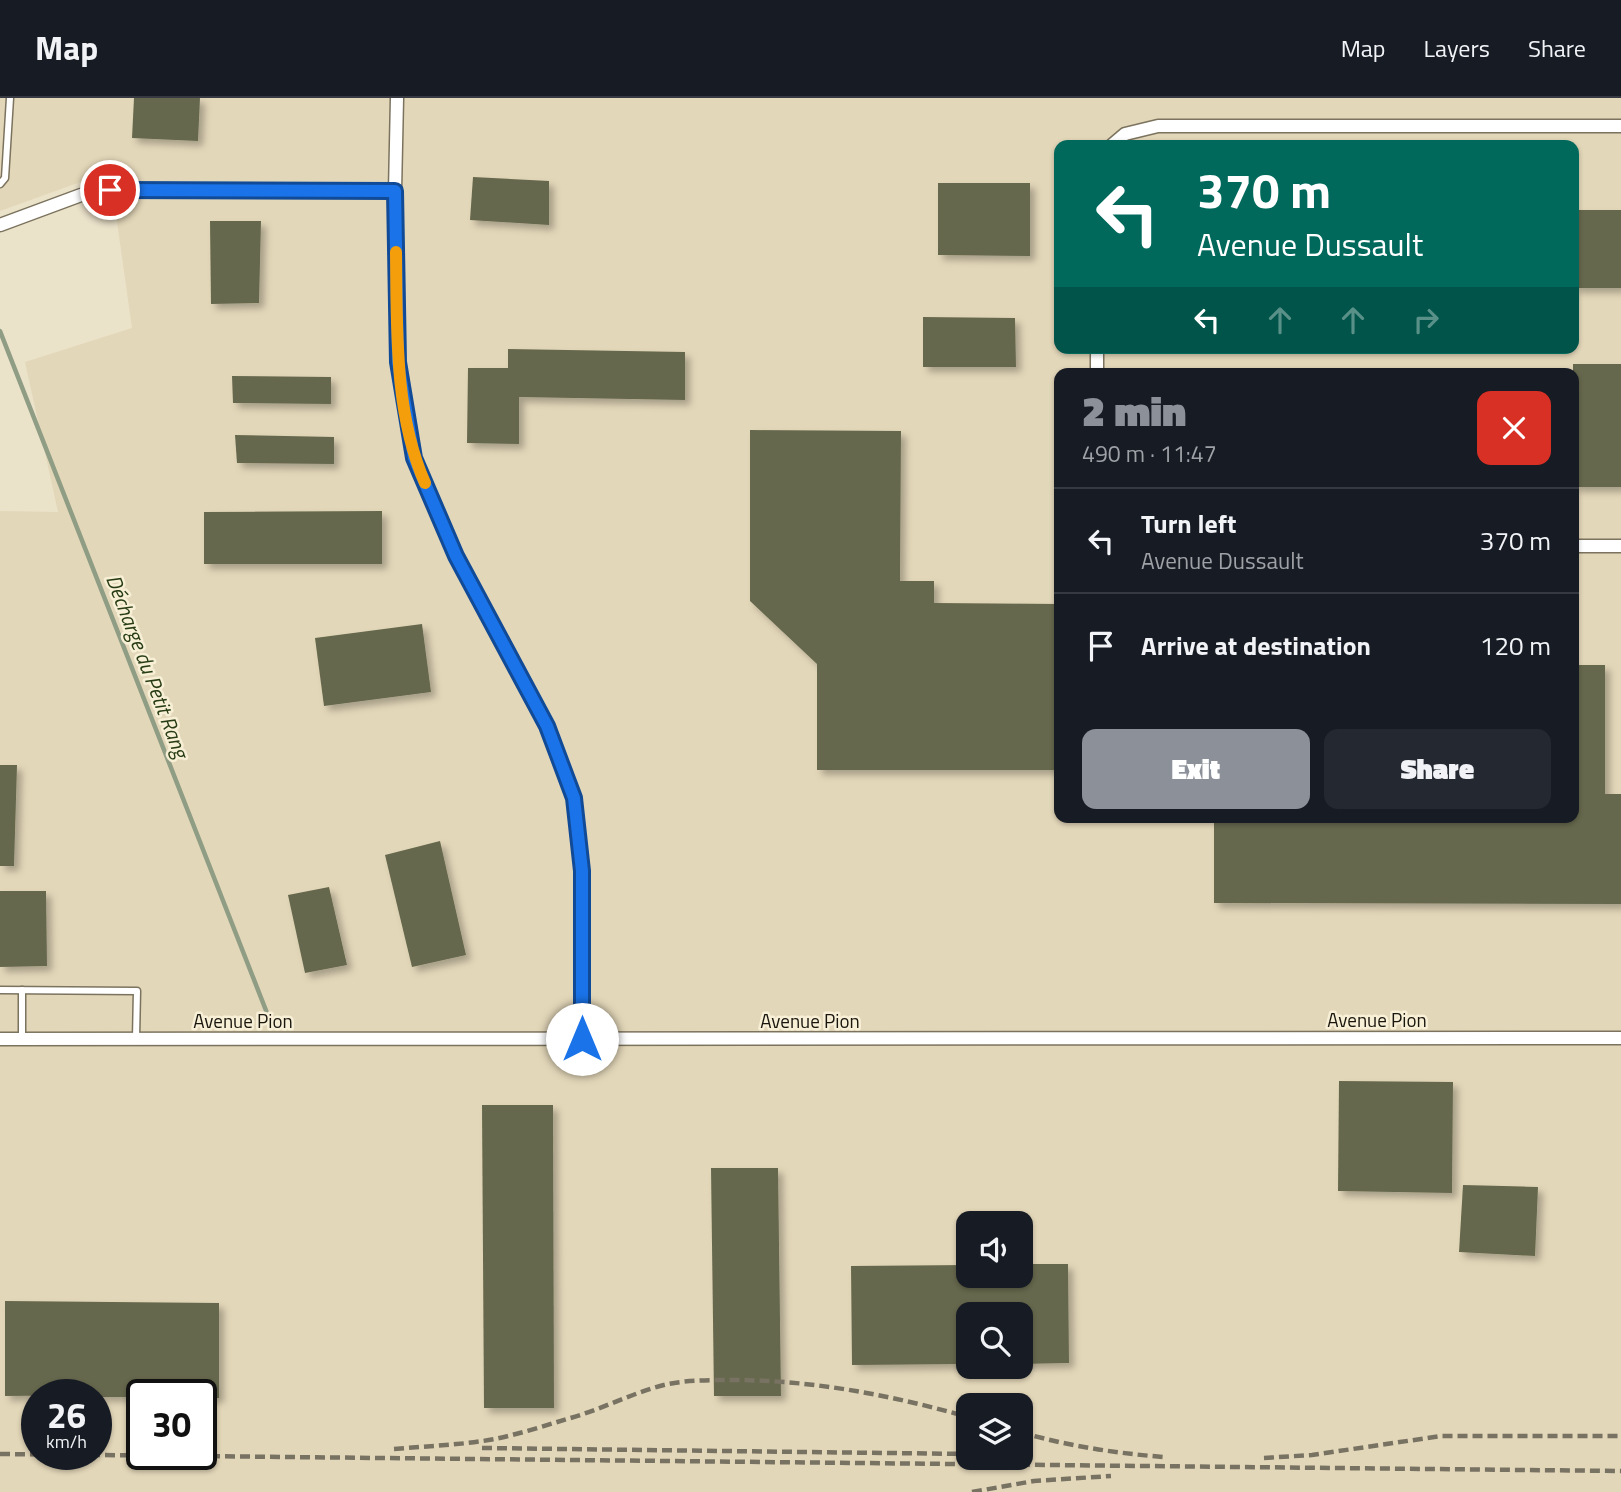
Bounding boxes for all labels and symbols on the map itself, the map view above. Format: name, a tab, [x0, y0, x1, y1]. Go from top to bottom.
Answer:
pin	[80, 160, 140, 220]
water label: Décharge du Petit Rang	[98, 570, 199, 764]
position arrow	[545, 1002, 619, 1076]
street label: Avenue Pion	[1327, 1005, 1427, 1034]
street label: Avenue Pion	[193, 1006, 293, 1035]
street label: Avenue Pion	[760, 1006, 860, 1035]
speed limit sign: 30	[126, 1379, 217, 1470]

